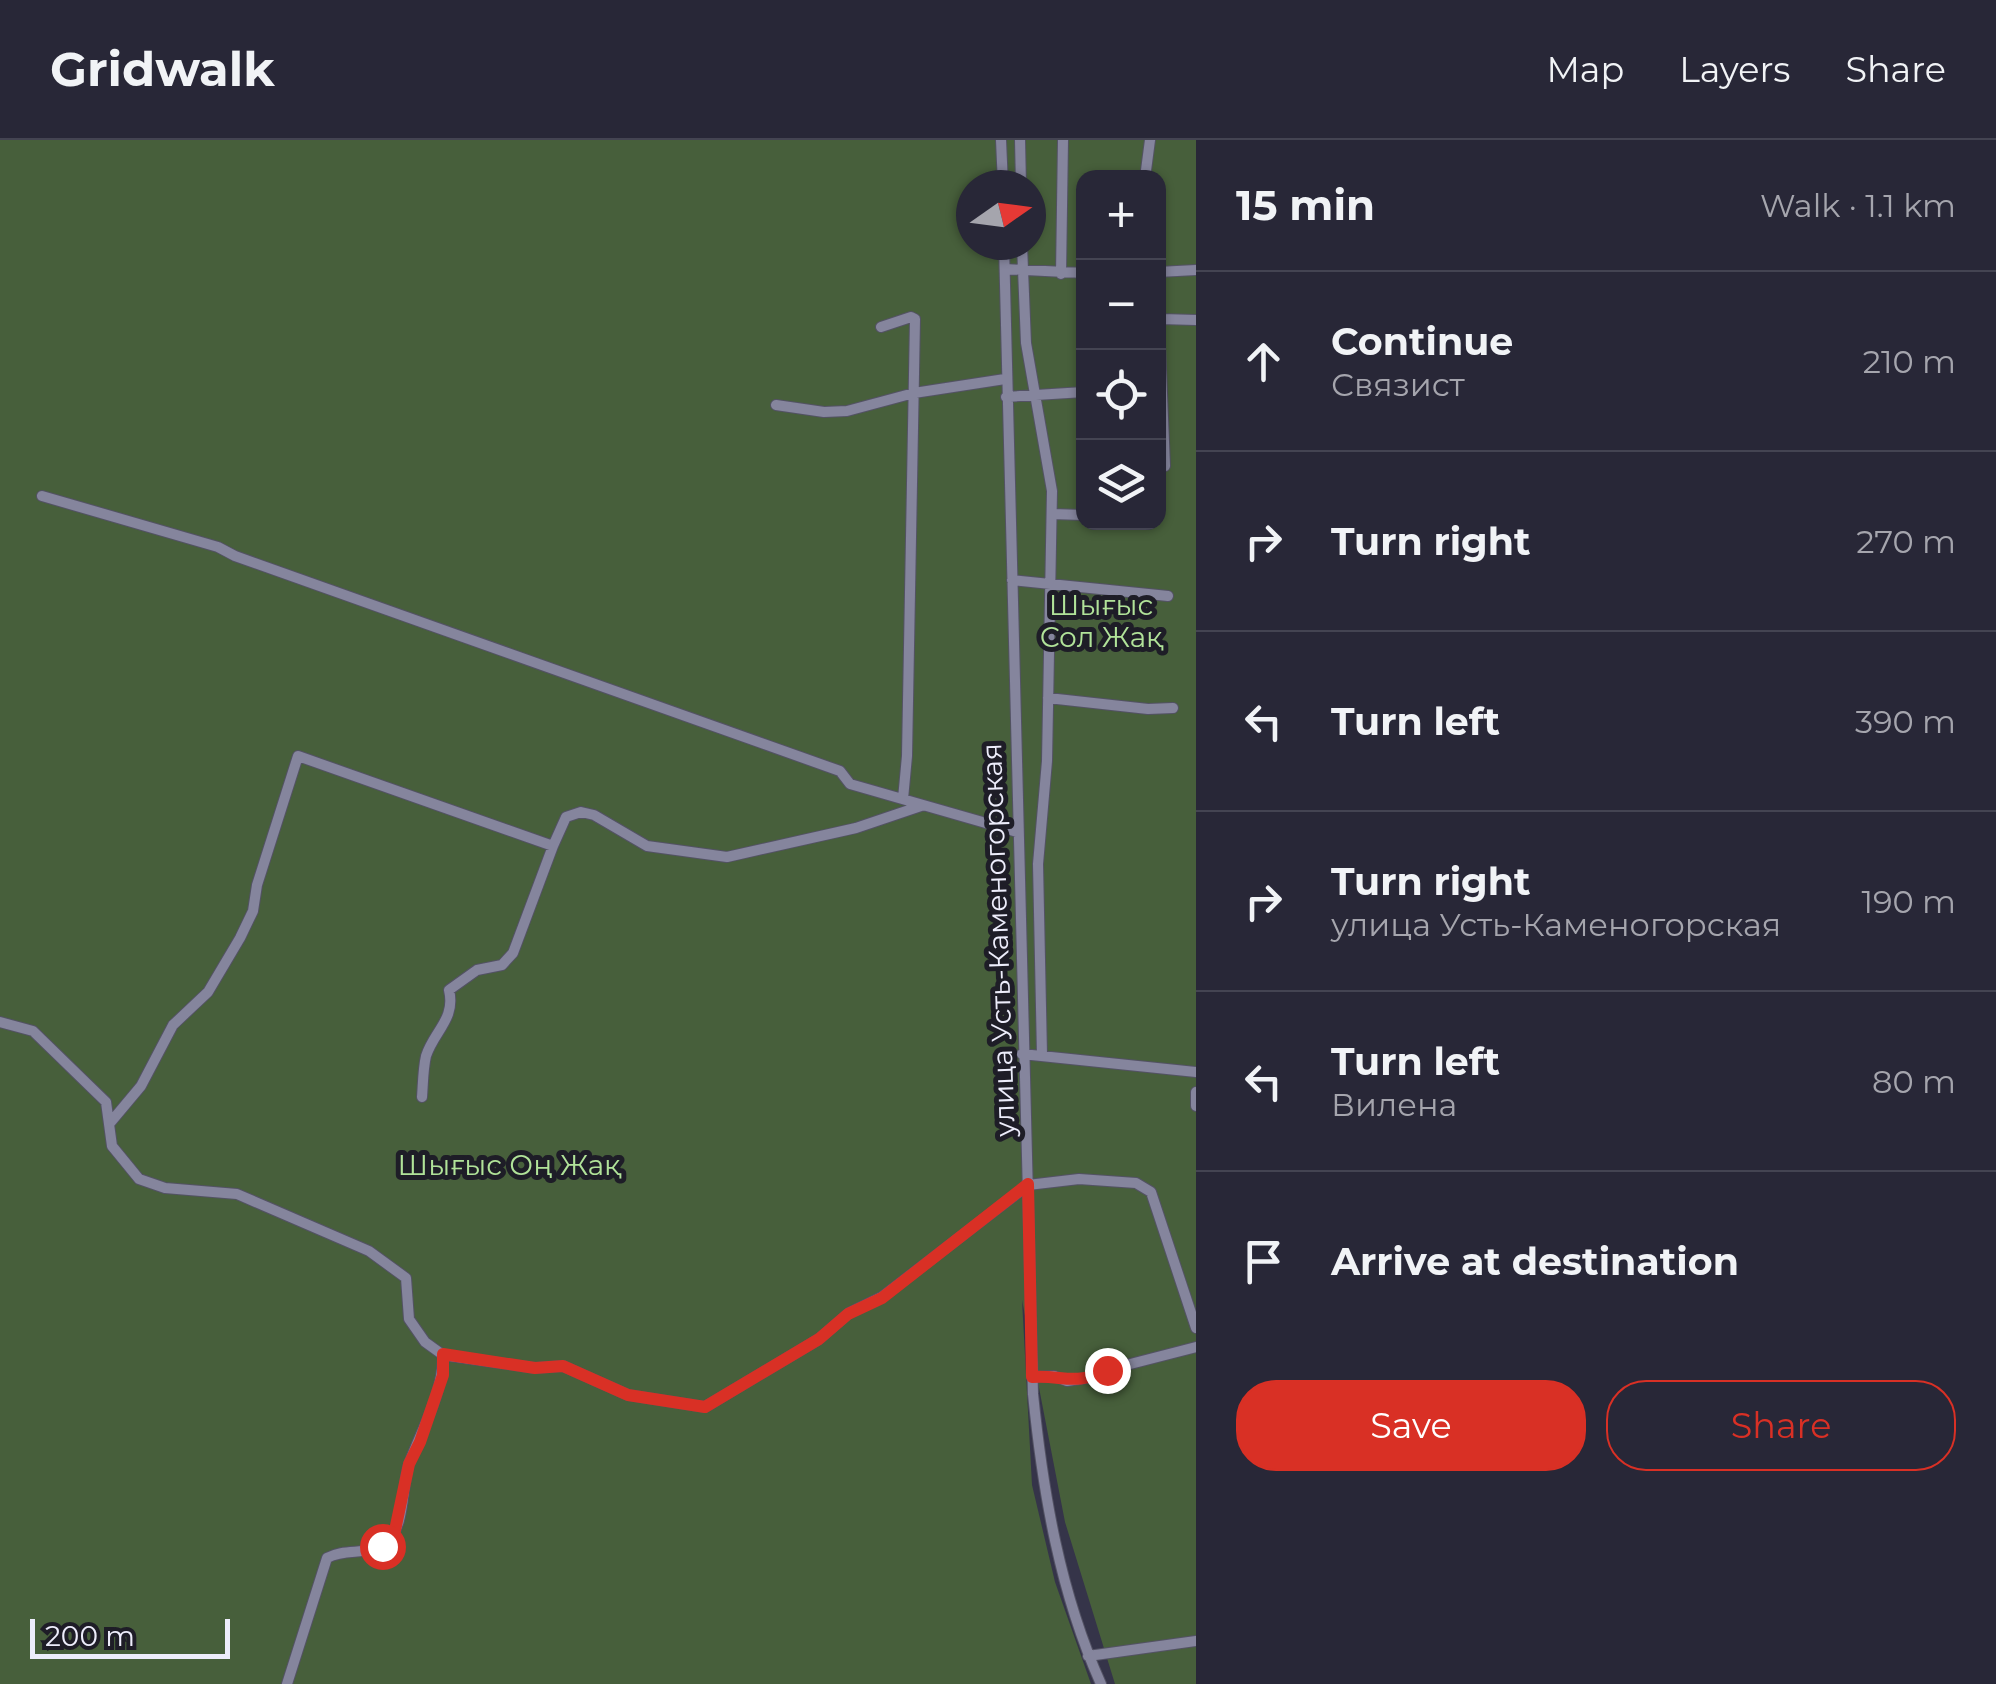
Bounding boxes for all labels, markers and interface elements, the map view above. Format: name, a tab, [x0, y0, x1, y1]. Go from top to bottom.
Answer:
text: Gridwalk	[50, 40, 275, 98]
text: Map	[1546, 48, 1624, 91]
text: Layers	[1679, 48, 1790, 91]
text: Share	[1845, 48, 1946, 91]
north arrow	[956, 170, 1046, 260]
map controls	[1076, 170, 1166, 530]
button: +	[1076, 170, 1166, 260]
text: 15 min	[1236, 179, 1375, 231]
text: Walk · 1.1 km	[1760, 186, 1956, 225]
button: −	[1076, 260, 1166, 350]
text: Continue	[1331, 318, 1513, 365]
icon: ahead	[1236, 334, 1291, 389]
text: 210 m	[1863, 342, 1956, 381]
button: locate	[1076, 350, 1166, 440]
text: Связист	[1331, 365, 1465, 404]
button: layers	[1076, 440, 1166, 530]
icon: right	[1236, 514, 1291, 569]
text: Turn right	[1331, 518, 1530, 565]
text: 270 m	[1856, 522, 1956, 561]
park label: Шығыс Сол Жақ	[1040, 588, 1164, 654]
icon: left	[1236, 694, 1291, 749]
text: Turn left	[1331, 698, 1500, 745]
text: 390 m	[1855, 702, 1956, 741]
street label: улица Усть-Каменогорская	[974, 743, 1022, 1138]
text: Turn right	[1331, 858, 1530, 905]
icon: right	[1236, 874, 1291, 929]
text: 190 m	[1861, 882, 1956, 921]
text: улица Усть-Каменогорская	[1331, 905, 1781, 944]
text: Turn left	[1331, 1038, 1500, 1085]
icon: left	[1236, 1054, 1291, 1109]
text: 80 m	[1872, 1062, 1956, 1101]
text: Вилена	[1331, 1085, 1457, 1124]
park label: Шығыс Оң Жақ	[398, 1148, 622, 1182]
icon: arrive	[1236, 1234, 1291, 1289]
text: Arrive at destination	[1331, 1238, 1739, 1285]
route end	[1085, 1348, 1131, 1394]
button: Save	[1236, 1380, 1586, 1471]
button: Share	[1606, 1380, 1956, 1471]
route start	[360, 1524, 406, 1570]
scale bar	[30, 1614, 230, 1658]
text: 200 m	[45, 1619, 135, 1653]

